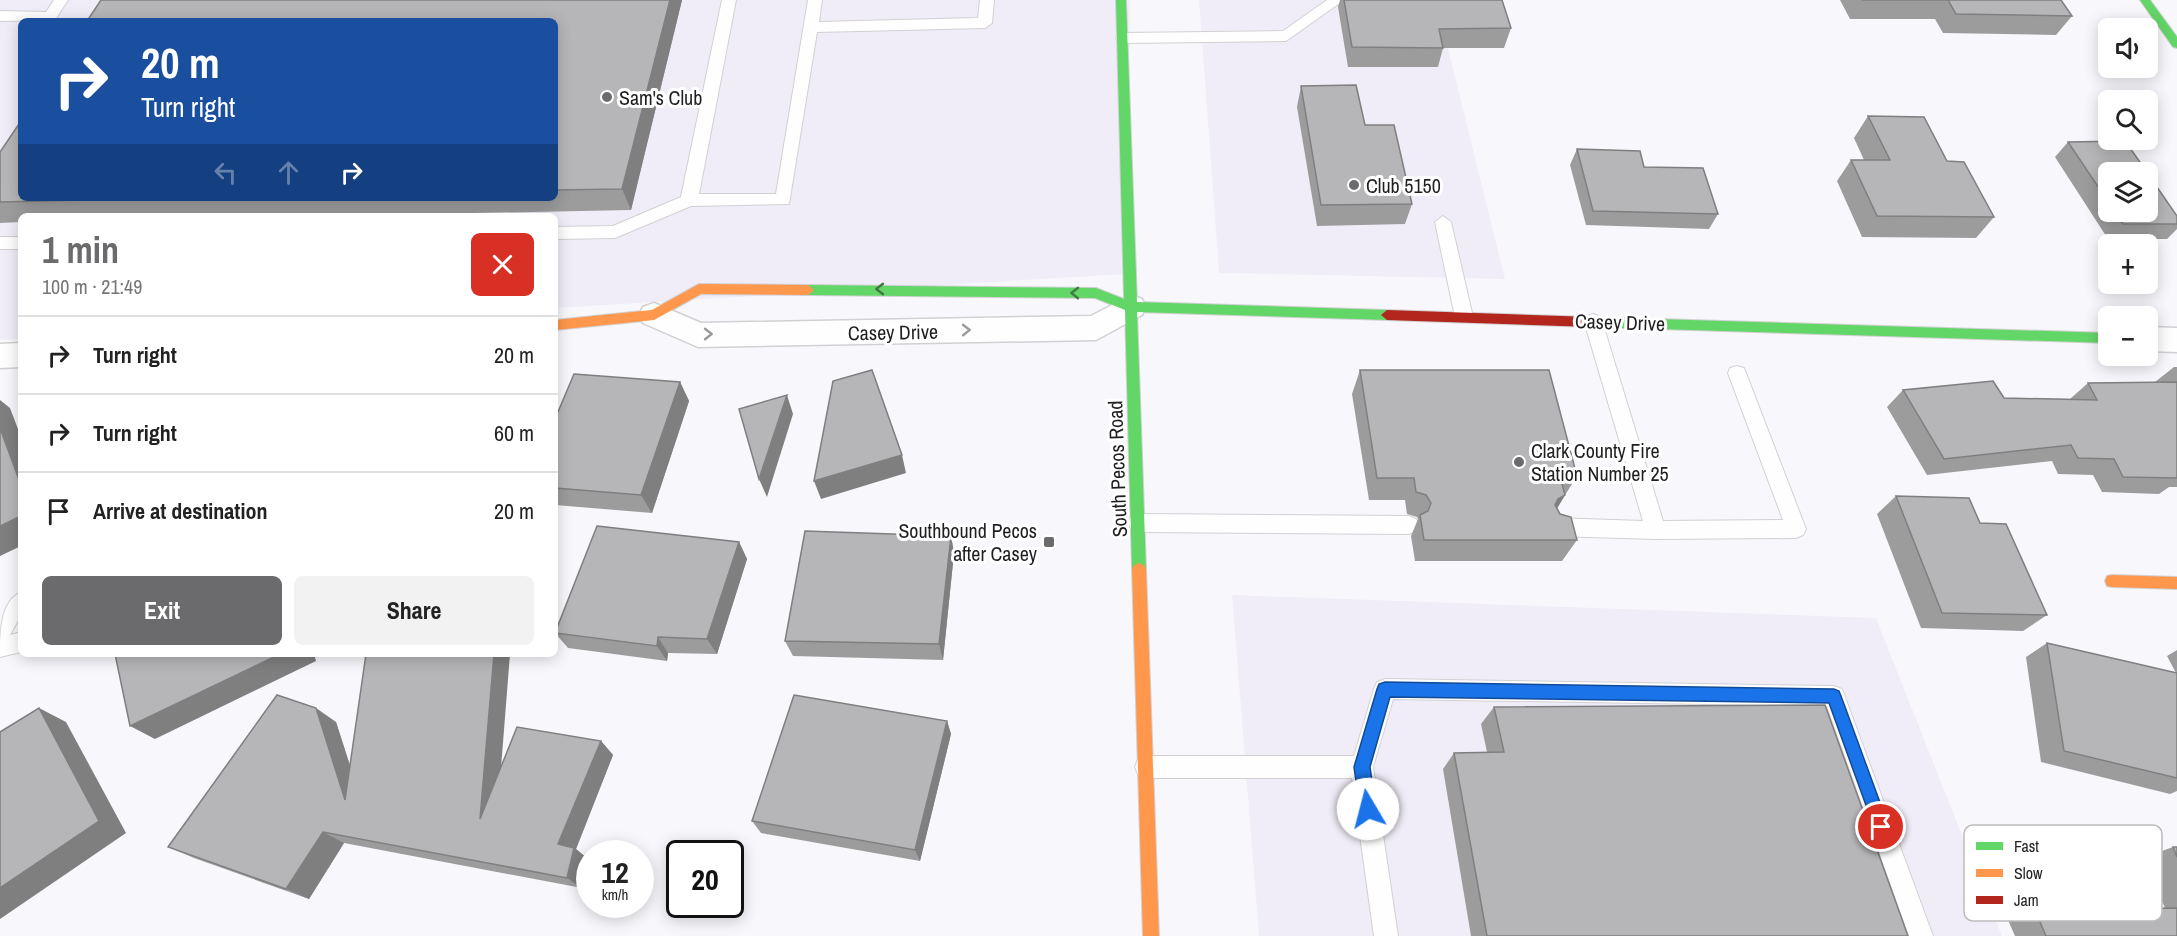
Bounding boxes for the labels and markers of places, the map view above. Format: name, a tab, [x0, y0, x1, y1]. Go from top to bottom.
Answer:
place label: Sam's Club	[619, 84, 702, 111]
marker: Sam's Club	[600, 90, 614, 104]
place label: Club 5150	[1366, 172, 1441, 199]
marker: Club 5150	[1347, 178, 1361, 192]
place label: Clark County Fire Station Number 25	[1531, 437, 1669, 487]
marker: Clark County Fire Station Number 25	[1512, 455, 1526, 469]
place label: Southbound Pecos after Casey	[898, 517, 1038, 567]
marker: Southbound Pecos after Casey	[1042, 535, 1056, 549]
pin	[1855, 801, 1906, 852]

